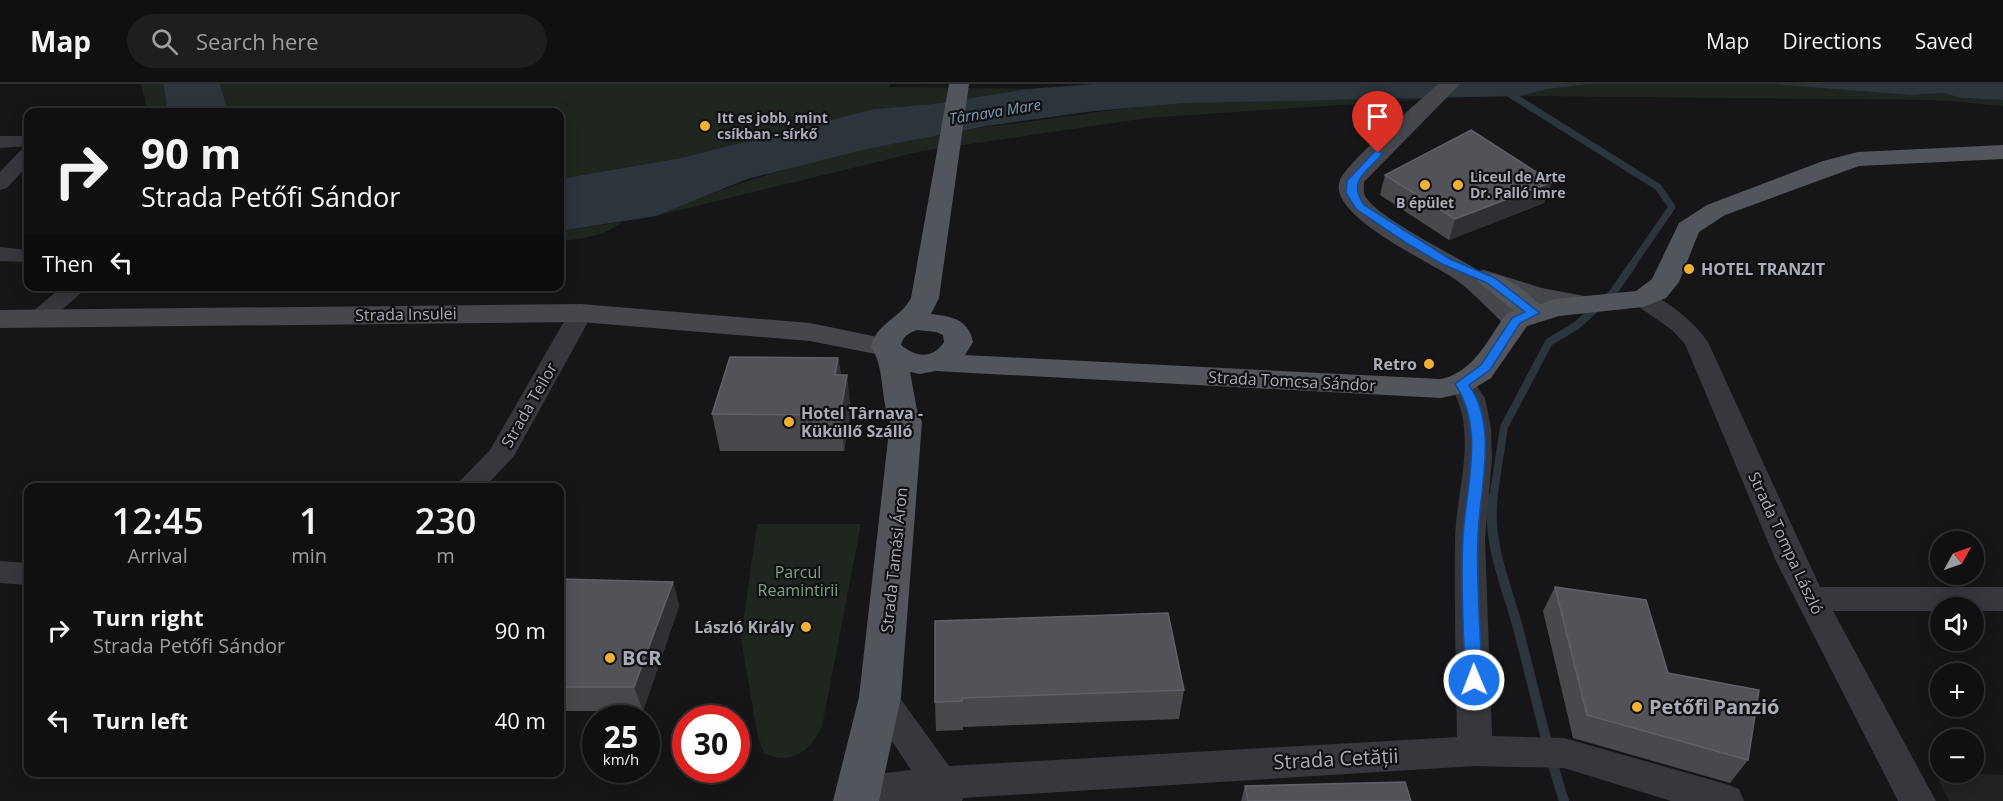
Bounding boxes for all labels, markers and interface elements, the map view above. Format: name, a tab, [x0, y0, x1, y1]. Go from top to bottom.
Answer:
search box	[127, 14, 547, 68]
text: Map	[30, 22, 91, 60]
icon: search	[148, 25, 181, 58]
text: Search here	[196, 26, 319, 56]
text: Map	[1706, 27, 1749, 55]
text: Directions	[1782, 27, 1882, 55]
text: Saved	[1915, 27, 1973, 55]
pin	[1352, 91, 1403, 153]
water label: Târnava Mare	[947, 94, 1043, 128]
icon: arrive	[1361, 100, 1394, 133]
place label: Itt es jobb, mint csíkban - sírkő	[717, 108, 828, 143]
marker: Itt es jobb, mint csíkban - sírkő	[698, 119, 712, 133]
text: 90 m	[141, 124, 241, 181]
icon: right	[42, 132, 120, 210]
place label: Liceul de Arte Dr. Palló Imre	[1470, 167, 1566, 202]
text: Strada Petőfi Sándor	[141, 178, 400, 215]
marker: B épület	[1418, 178, 1432, 192]
marker: Liceul de Arte Dr. Palló Imre	[1451, 178, 1465, 192]
place label: B épület	[1396, 193, 1454, 212]
icon: left	[105, 246, 138, 279]
text: Then	[42, 248, 93, 278]
place label: HOTEL TRANZIT	[1701, 258, 1825, 280]
marker: HOTEL TRANZIT	[1682, 262, 1696, 276]
street label: Strada Insulei	[355, 302, 457, 326]
place label: Retro	[1373, 353, 1417, 375]
marker: Retro	[1422, 357, 1436, 371]
street label: Strada Teilor	[496, 358, 562, 452]
street label: Strada Tomcsa Sándor	[1208, 366, 1377, 396]
place label: Hotel Târnava - Küküllő Szálló	[801, 402, 923, 442]
marker: Hotel Târnava - Küküllő Szálló	[782, 415, 796, 429]
street label: Strada Tompa László	[1743, 468, 1829, 618]
street label: Strada Tamási Áron	[875, 486, 913, 634]
text: 12:45	[112, 496, 204, 545]
text: 1	[299, 496, 320, 545]
text: 230	[415, 496, 476, 545]
north arrow	[1930, 531, 1984, 585]
map controls	[1930, 531, 1984, 783]
text: Arrival	[128, 542, 188, 569]
text: min	[291, 542, 327, 569]
text: m	[436, 542, 455, 569]
park label: Parcul Reamintirii	[758, 561, 838, 601]
button: sound	[1930, 597, 1984, 651]
text: Turn right	[93, 602, 204, 632]
icon: right	[42, 614, 75, 647]
text: 90 m	[495, 615, 546, 645]
place label: László Király	[694, 616, 795, 638]
marker: László Király	[799, 620, 813, 634]
text: Strada Petőfi Sándor	[93, 632, 285, 659]
place label: BCR	[622, 644, 662, 671]
position arrow	[1442, 648, 1506, 712]
marker: BCR	[603, 651, 617, 665]
button: +	[1930, 663, 1984, 717]
place label: Petőfi Panzió	[1649, 693, 1780, 720]
marker: Petőfi Panzió	[1630, 700, 1644, 714]
icon: left	[42, 704, 75, 737]
text: Turn left	[93, 705, 188, 735]
text: 40 m	[495, 705, 546, 735]
speed limit sign: 30	[672, 705, 750, 783]
text: 25	[604, 716, 638, 757]
button: −	[1930, 729, 1984, 783]
street label: Strada Cetății	[1273, 742, 1399, 775]
text: km/h	[603, 749, 639, 769]

